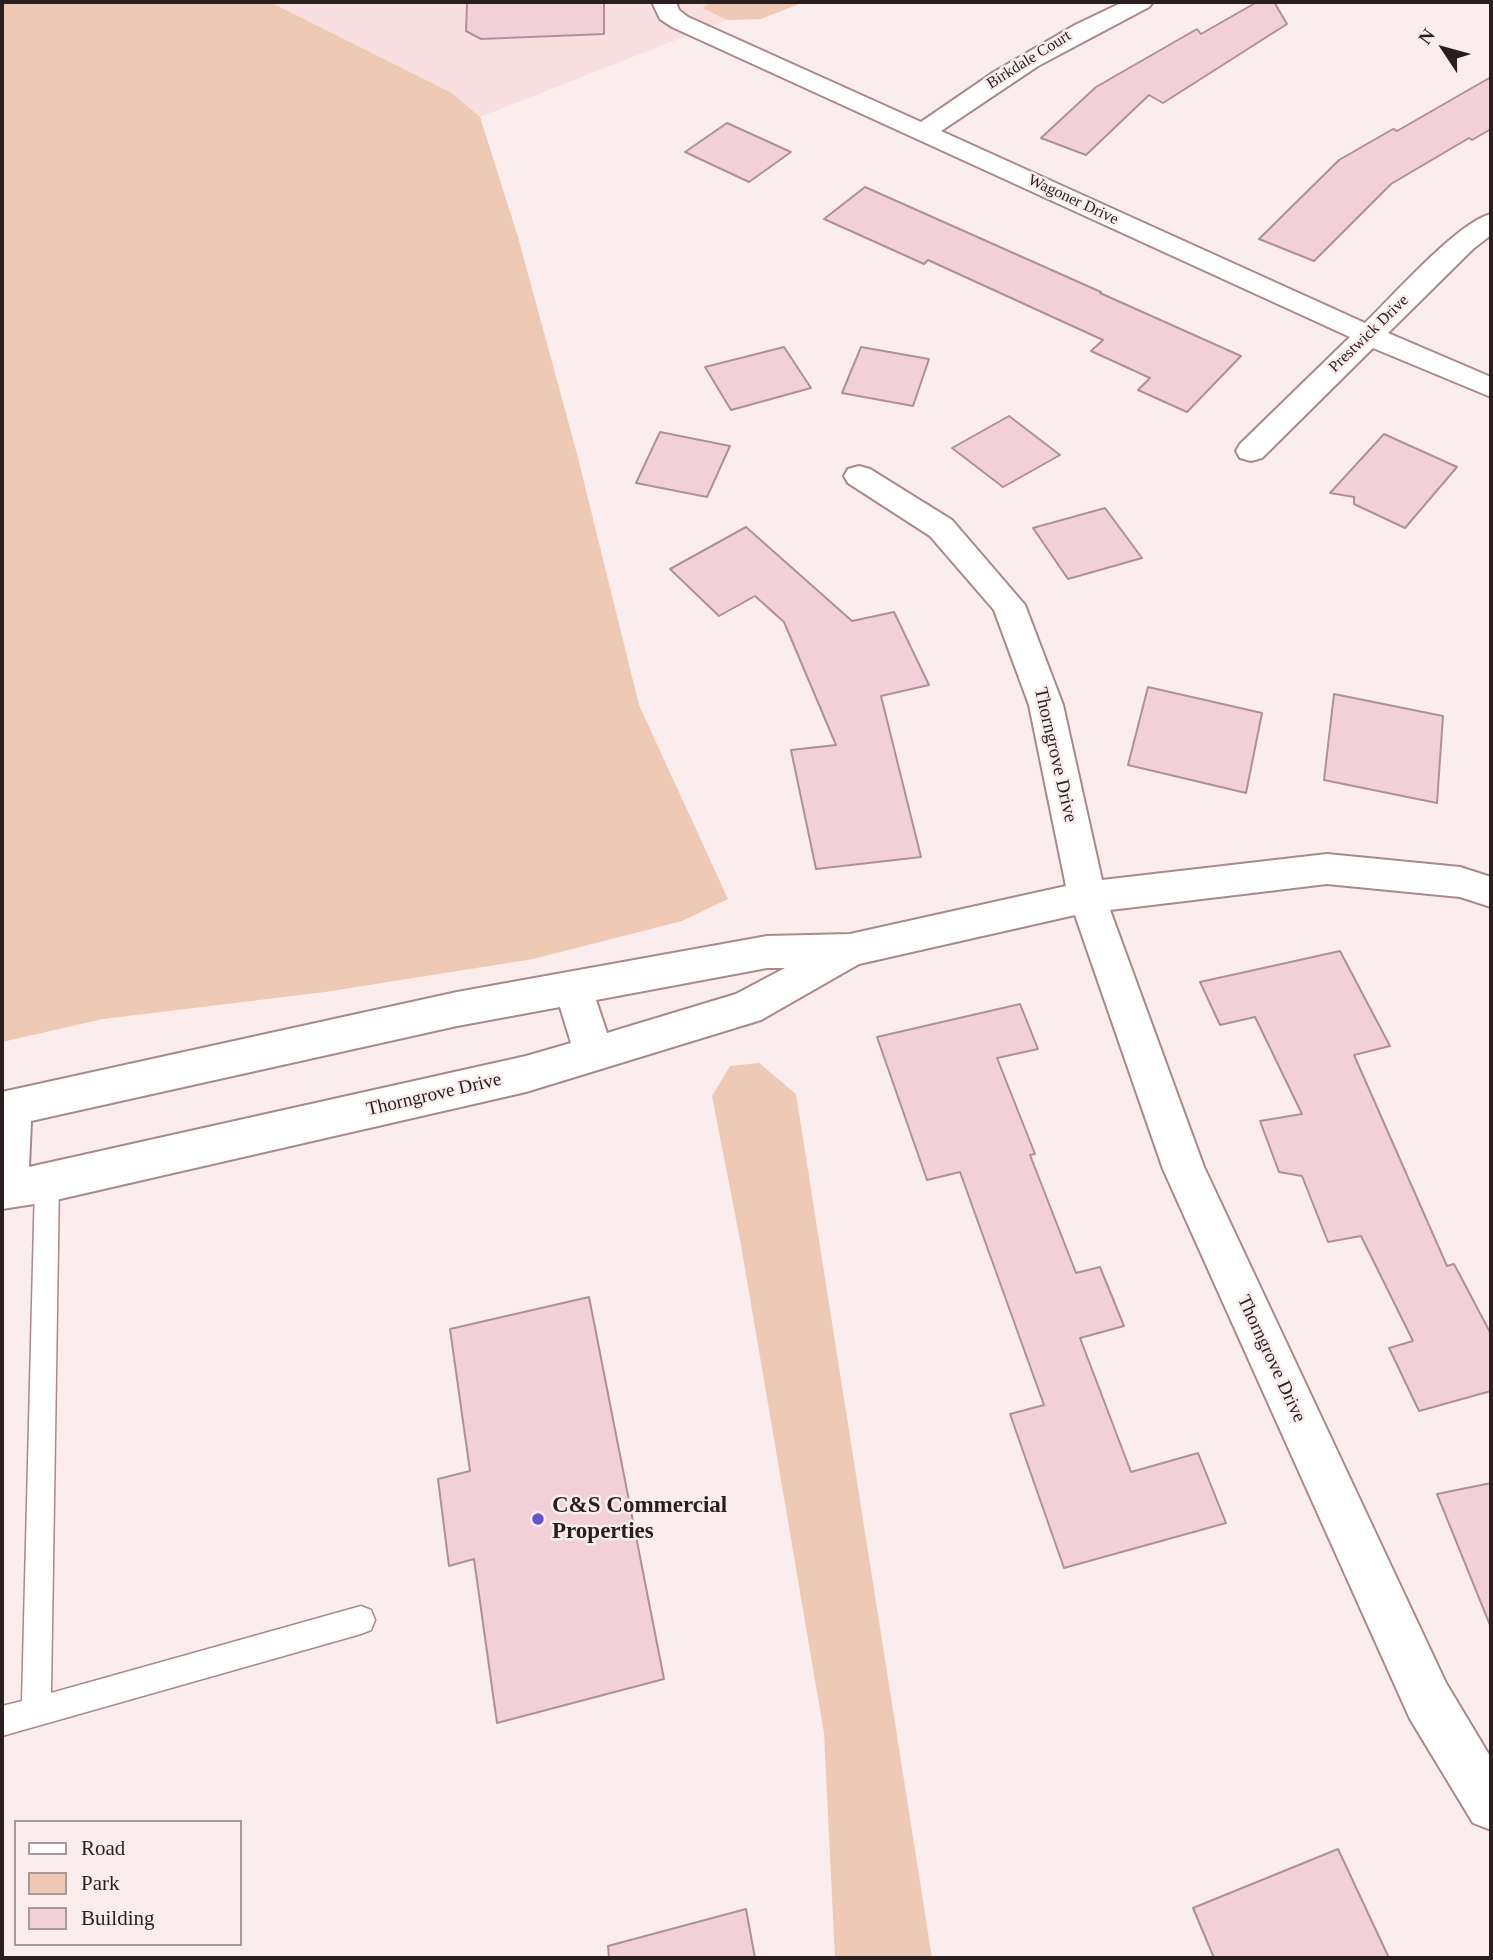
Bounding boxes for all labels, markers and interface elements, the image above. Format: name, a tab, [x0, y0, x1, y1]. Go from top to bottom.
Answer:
north arrow	[1409, 14, 1479, 84]
text: N	[1414, 25, 1439, 48]
street label: Birkdale Court	[983, 27, 1075, 93]
street label: Wagoner Drive	[1025, 171, 1121, 229]
street label: Prestwick Drive	[1325, 291, 1413, 377]
street label: Thorngrove Drive	[1028, 685, 1082, 825]
street label: Thorngrove Drive	[364, 1068, 504, 1122]
street label: Thorngrove Drive	[1232, 1292, 1310, 1426]
place label: C&S Commercial Properties	[552, 1492, 727, 1546]
marker: C&S Commercial Properties	[530, 1511, 546, 1527]
legend	[14, 1820, 242, 1946]
text: Road	[81, 1836, 125, 1860]
text: Park	[81, 1871, 120, 1895]
text: Building	[81, 1906, 155, 1930]

